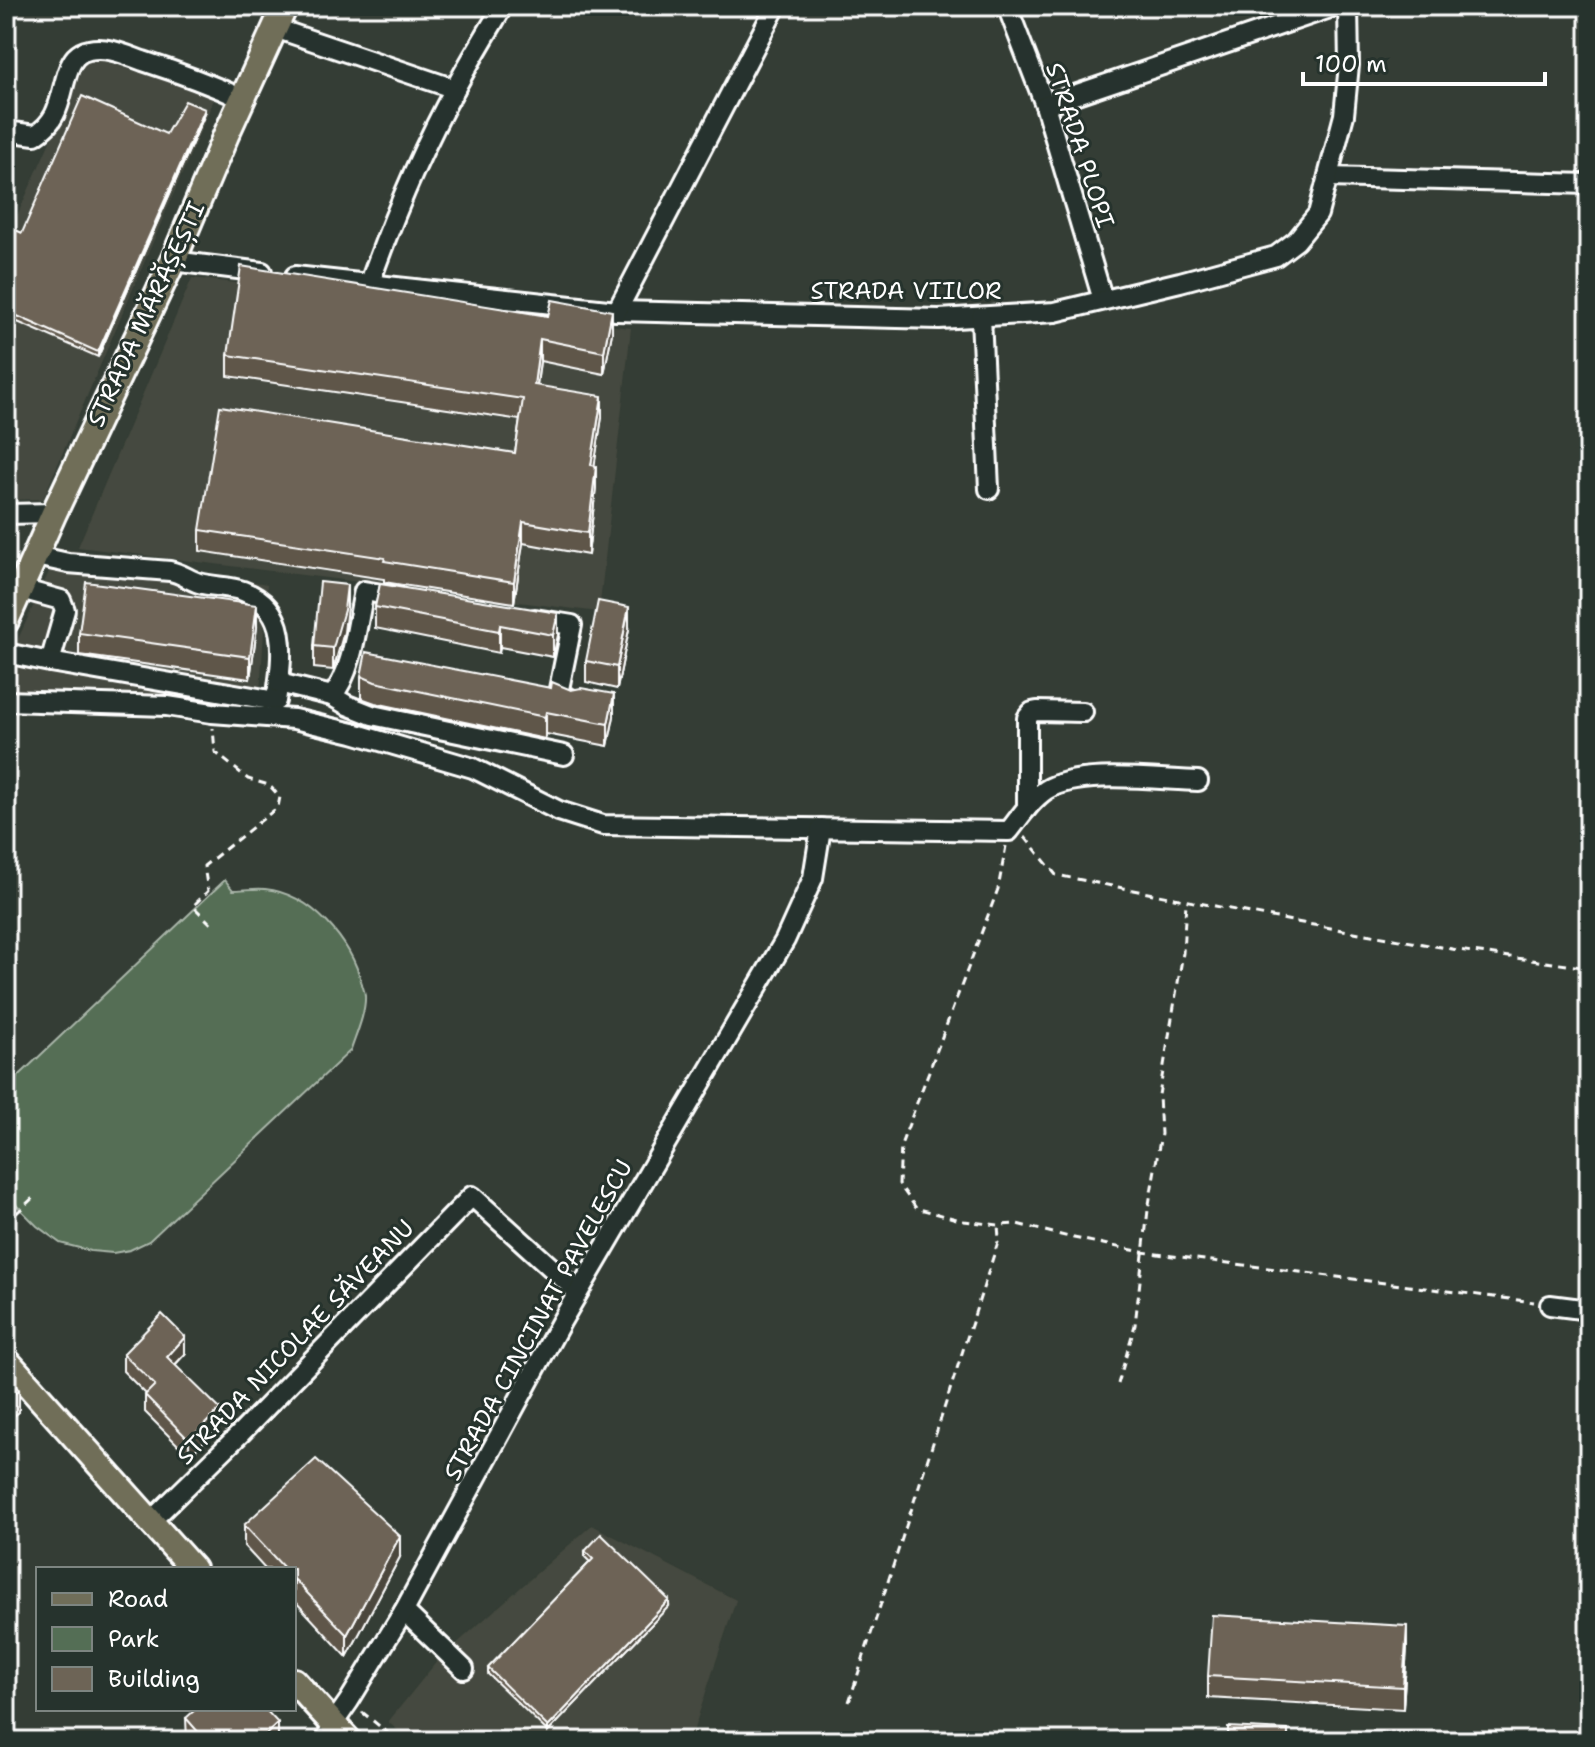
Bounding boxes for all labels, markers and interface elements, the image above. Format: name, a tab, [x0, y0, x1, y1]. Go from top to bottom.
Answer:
scale bar	[1303, 36, 1545, 86]
text: 100 m	[1315, 48, 1387, 80]
street label: STRADA PLOPI	[1038, 58, 1122, 232]
street label: STRADA MĂRĂȘEȘTI	[80, 196, 212, 432]
street label: STRADA VIILOR	[811, 275, 1001, 307]
street label: STRADA CINCINAT PAVELESCU	[436, 1154, 640, 1486]
street label: STRADA NICOLAE SĂVEANU	[169, 1213, 421, 1471]
legend	[36, 1567, 296, 1711]
text: Road	[108, 1583, 168, 1615]
text: Park	[108, 1623, 160, 1655]
text: Building	[108, 1663, 200, 1695]

